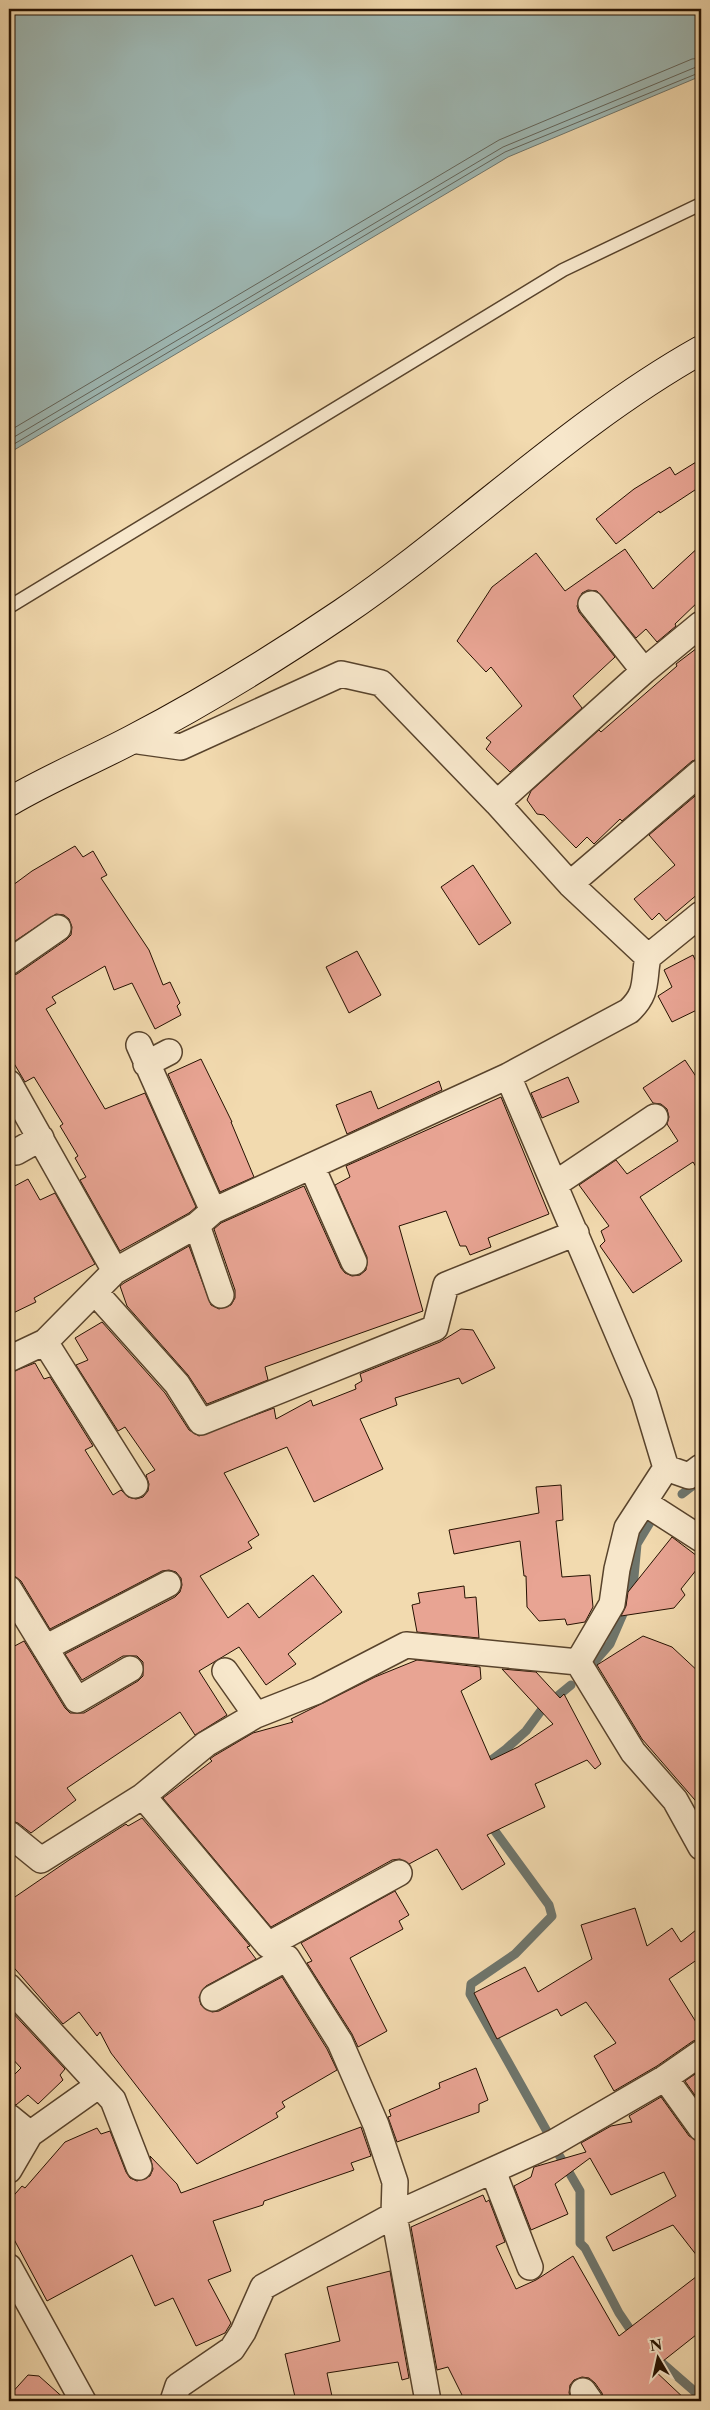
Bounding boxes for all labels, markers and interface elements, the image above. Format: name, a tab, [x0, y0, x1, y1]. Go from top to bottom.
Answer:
north arrow	[632, 2332, 682, 2382]
text: N	[649, 2335, 663, 2355]

